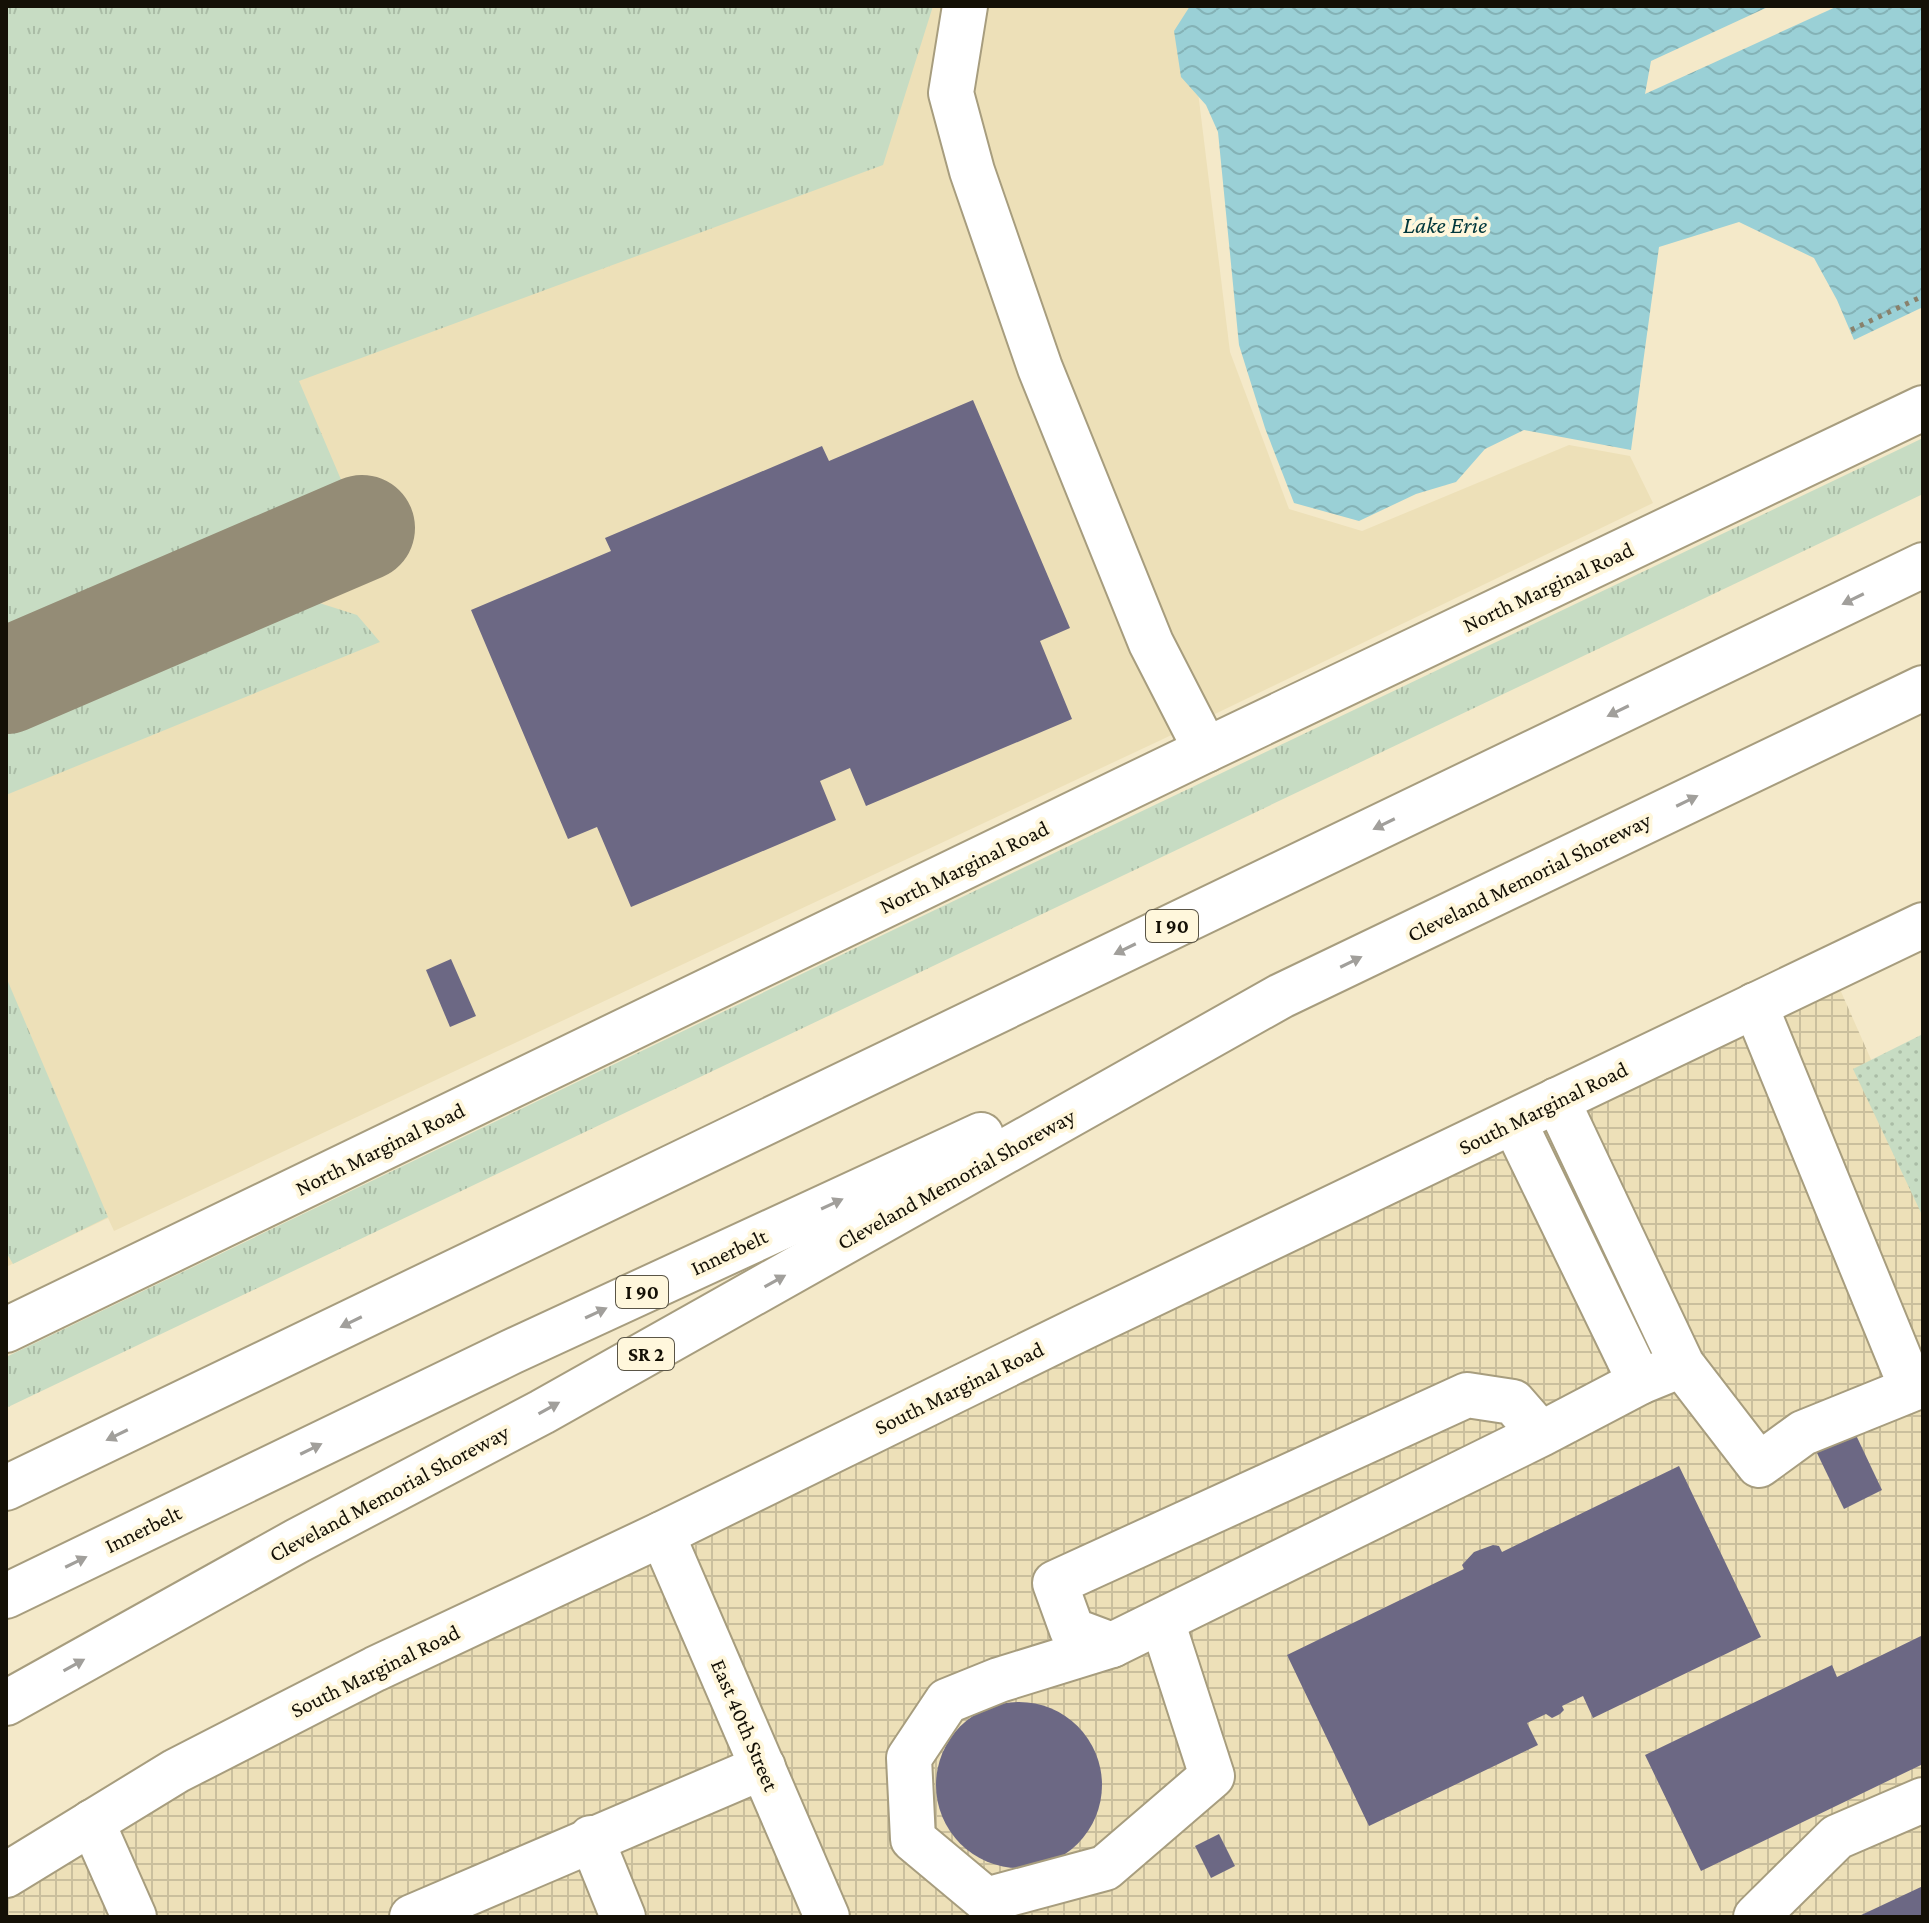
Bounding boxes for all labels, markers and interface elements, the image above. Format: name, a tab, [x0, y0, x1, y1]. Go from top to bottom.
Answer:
water label: Lake Erie	[1403, 211, 1487, 238]
street label: North Marginal Road	[1459, 536, 1638, 637]
one-way arrow	[1841, 592, 1864, 605]
one-way arrow	[1607, 704, 1630, 718]
one-way arrow	[1675, 794, 1698, 808]
street label: Cleveland Memorial Shoreway	[1403, 807, 1656, 947]
street label: North Marginal Road	[875, 815, 1053, 919]
one-way arrow	[1373, 817, 1396, 831]
road number: I 90	[1146, 910, 1198, 942]
one-way arrow	[1113, 942, 1136, 956]
one-way arrow	[1340, 955, 1363, 969]
street label: South Marginal Road	[1454, 1056, 1632, 1160]
street label: North Marginal Road	[291, 1097, 469, 1201]
street label: Cleveland Memorial Shoreway	[833, 1103, 1080, 1255]
one-way arrow	[820, 1197, 844, 1211]
street label: Innerbelt	[687, 1223, 772, 1281]
one-way arrow	[764, 1274, 787, 1287]
road number: I 90	[616, 1276, 668, 1308]
one-way arrow	[584, 1306, 608, 1320]
one-way arrow	[339, 1315, 363, 1329]
street label: South Marginal Road	[870, 1336, 1048, 1440]
road number: SR 2	[618, 1338, 674, 1370]
one-way arrow	[538, 1401, 560, 1415]
street label: Cleveland Memorial Shoreway	[265, 1419, 514, 1567]
one-way arrow	[105, 1428, 128, 1442]
one-way arrow	[299, 1442, 322, 1456]
street label: Innerbelt	[101, 1500, 186, 1558]
one-way arrow	[65, 1555, 88, 1569]
street label: South Marginal Road	[286, 1619, 464, 1723]
street label: East 40th Street	[706, 1655, 784, 1795]
one-way arrow	[63, 1658, 85, 1672]

